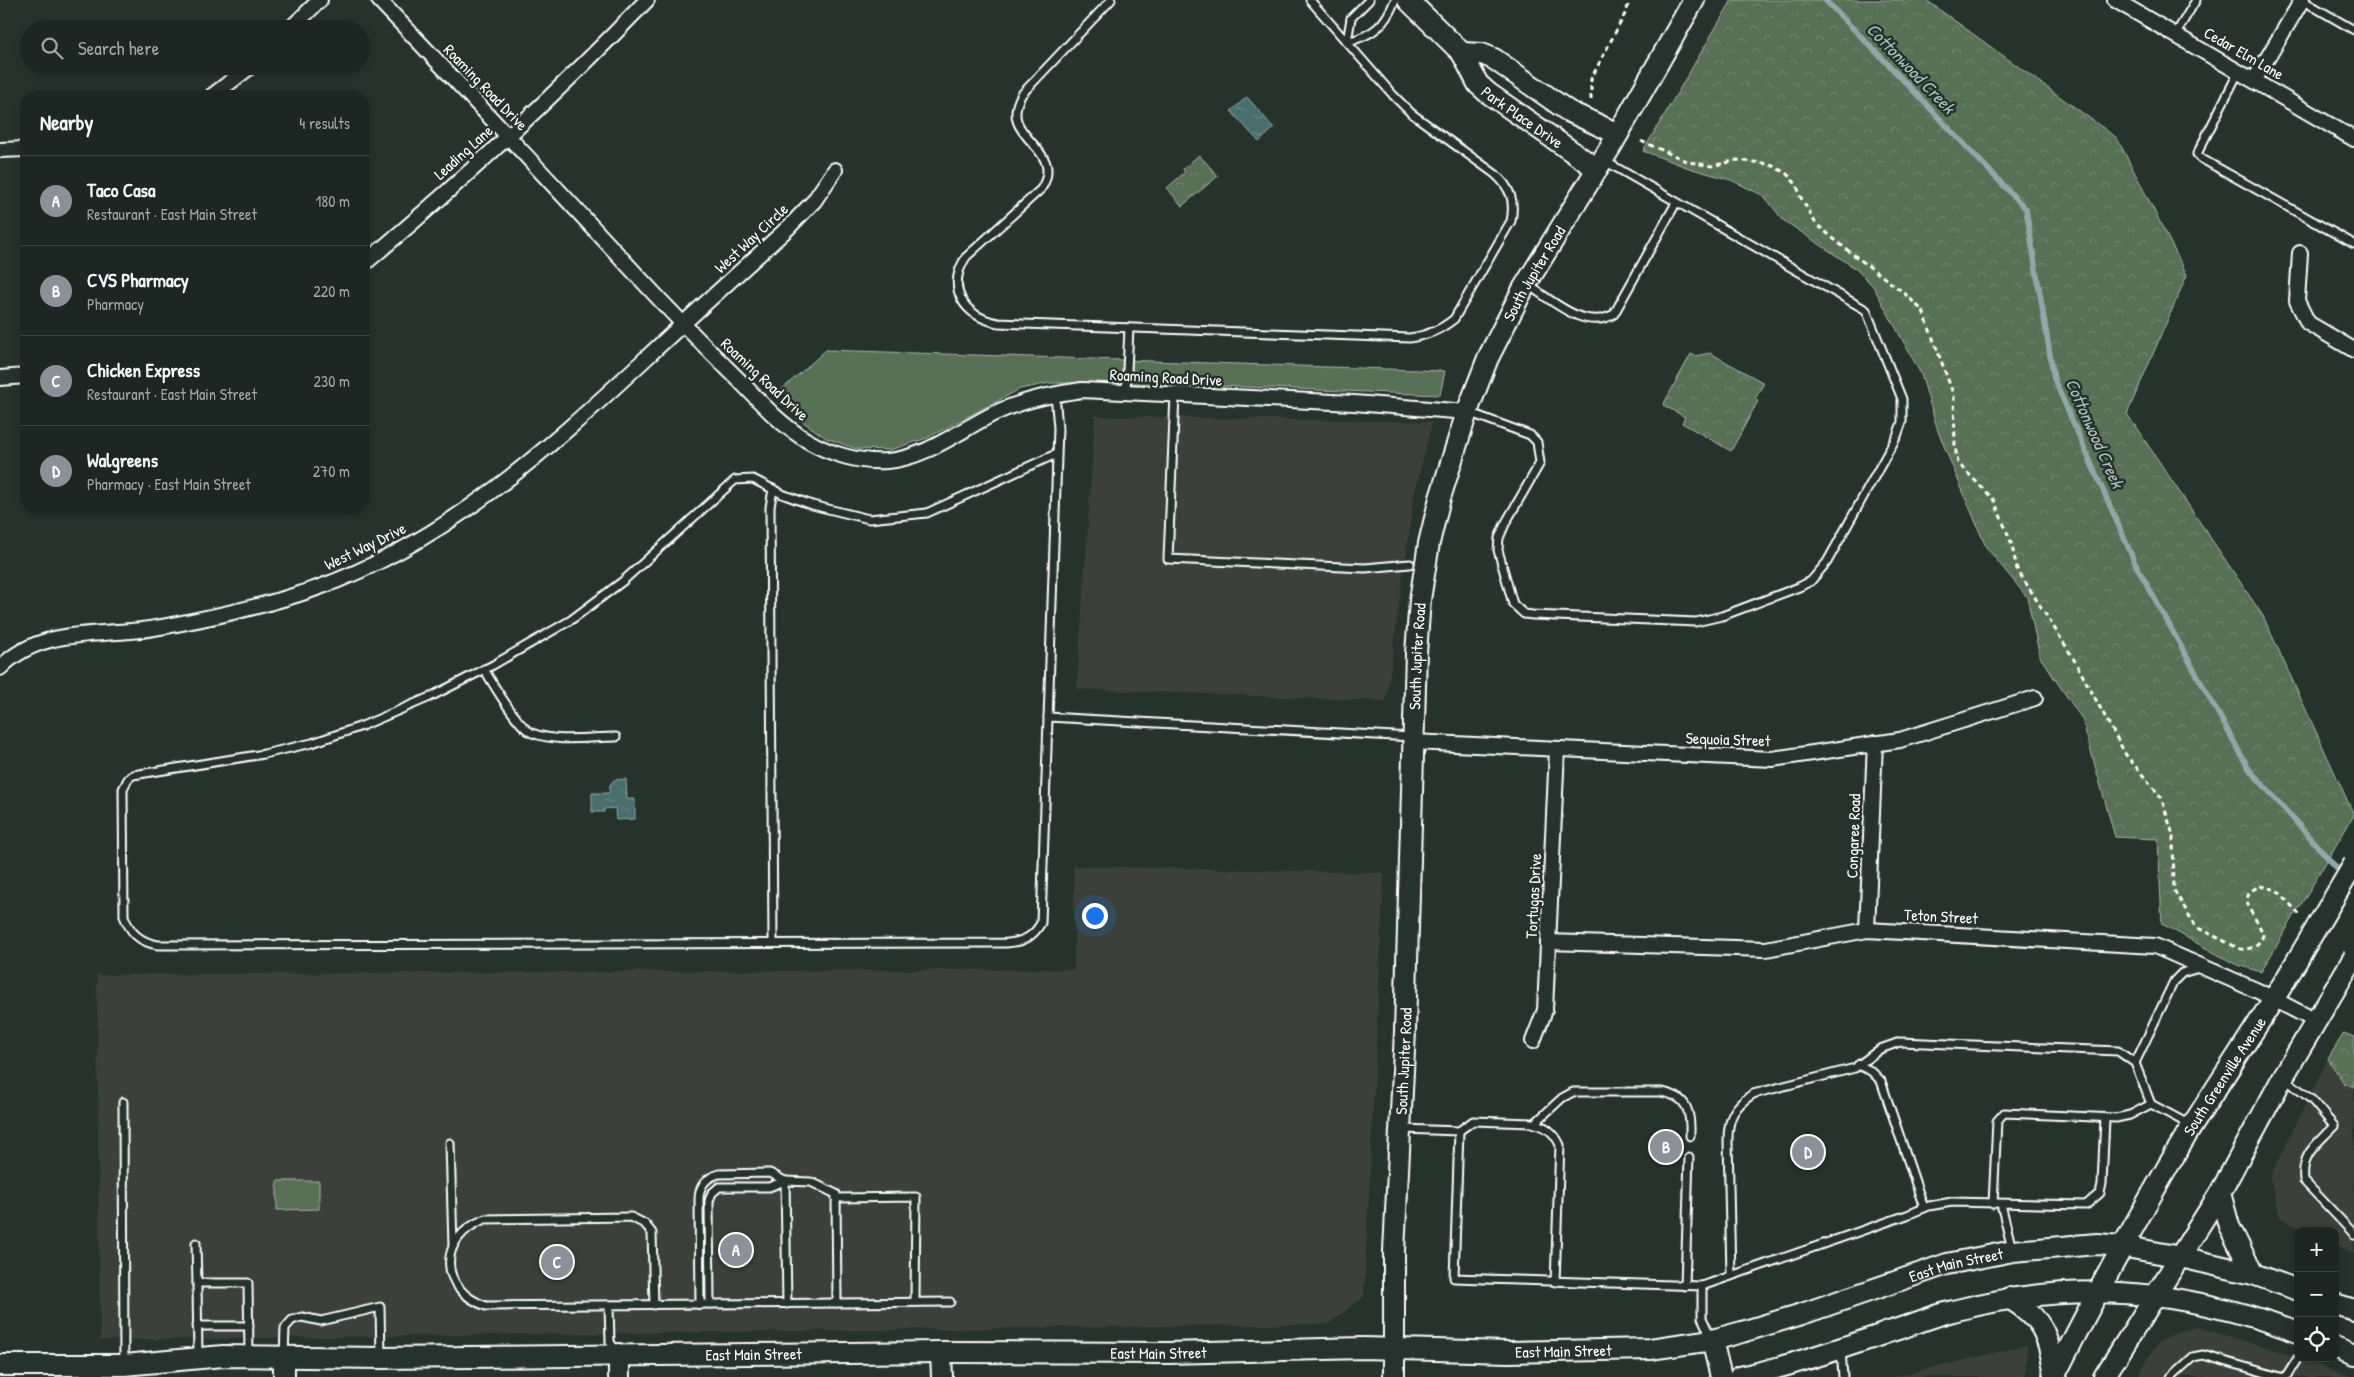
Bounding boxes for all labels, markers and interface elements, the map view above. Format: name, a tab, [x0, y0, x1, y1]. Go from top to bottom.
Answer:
water label: Cottonwood Creek	[1861, 17, 1962, 120]
search box	[20, 20, 370, 75]
street label: Cedar Elm Lane	[2200, 21, 2289, 85]
icon: search	[38, 34, 66, 62]
text: Search here	[78, 35, 159, 61]
street label: Roaming Road Drive	[439, 39, 533, 136]
street label: Park Place Drive	[1476, 81, 1568, 154]
text: Nearby	[40, 108, 93, 137]
text: 4 results	[299, 112, 350, 134]
street label: Leading Lane	[429, 119, 498, 184]
text: Taco Casa	[87, 177, 155, 203]
text: A	[52, 190, 60, 212]
text: 180 m	[316, 190, 350, 212]
street label: West Way Circle	[709, 198, 793, 278]
text: Restaurant · East Main Street	[87, 203, 257, 225]
street label: South Jupiter Road	[1498, 222, 1570, 325]
text: CVS Pharmacy	[87, 267, 189, 293]
text: B	[52, 280, 60, 302]
text: 220 m	[313, 280, 350, 302]
text: Pharmacy	[87, 293, 144, 315]
street label: Roaming Road Drive	[716, 333, 814, 426]
text: Chicken Express	[87, 357, 200, 383]
street label: Roaming Road Drive	[1109, 363, 1223, 391]
text: C	[52, 370, 60, 392]
text: 230 m	[314, 370, 350, 392]
water label: Cottonwood Creek	[2060, 374, 2131, 493]
text: Restaurant · East Main Street	[87, 383, 257, 405]
text: Walgreens	[87, 447, 158, 473]
text: D	[52, 460, 60, 482]
text: 270 m	[313, 460, 350, 482]
text: Pharmacy · East Main Street	[87, 473, 251, 495]
street label: West Way Drive	[321, 516, 410, 575]
street label: South Jupiter Road	[1403, 602, 1431, 710]
street label: Sequoia Street	[1685, 727, 1771, 751]
street label: Congaree Road	[1841, 793, 1865, 879]
street label: Tortugas Drive	[1520, 852, 1546, 939]
your location	[1082, 903, 1108, 929]
street label: Teton Street	[1903, 903, 1979, 929]
street label: South Jupiter Road	[1390, 1007, 1417, 1115]
street label: South Greenville Avenue	[2178, 1012, 2271, 1140]
pin: B	[1650, 1128, 1682, 1166]
pin: D	[1792, 1133, 1824, 1171]
map controls	[2294, 1227, 2339, 1362]
button: +	[2294, 1227, 2339, 1272]
pin: A	[720, 1231, 752, 1269]
street label: East Main Street	[1906, 1242, 2005, 1287]
pin: C	[541, 1243, 573, 1281]
button: −	[2294, 1272, 2339, 1317]
button: locate	[2294, 1317, 2339, 1362]
street label: East Main Street	[1515, 1339, 1612, 1363]
street label: East Main Street	[1110, 1341, 1207, 1364]
street label: East Main Street	[705, 1342, 802, 1366]

